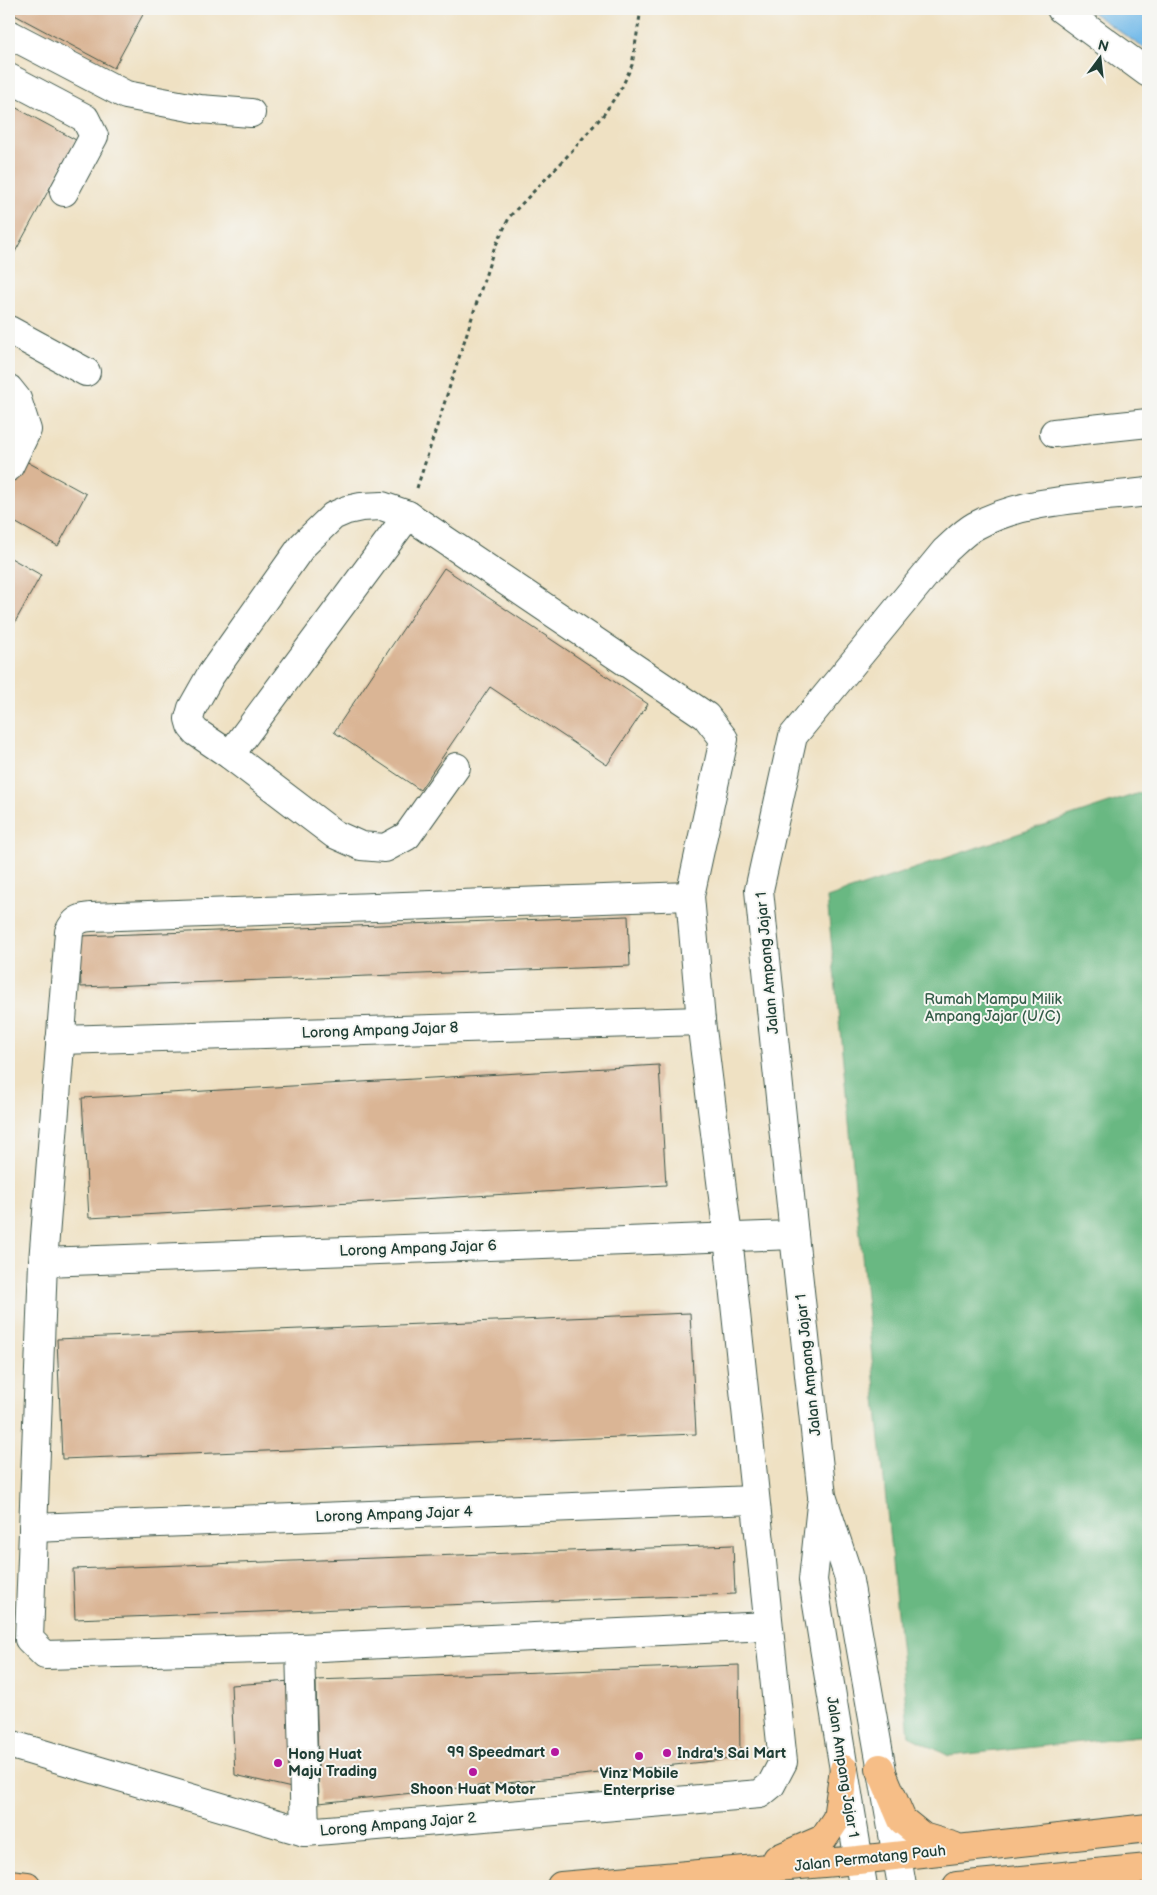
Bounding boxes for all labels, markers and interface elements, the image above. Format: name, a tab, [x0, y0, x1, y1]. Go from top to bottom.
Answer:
north arrow	[1074, 32, 1124, 82]
text: N	[1096, 36, 1111, 55]
street label: Jalan Ampang Jajar 1	[752, 891, 783, 1035]
park label: Rumah Mampu Milik Ampang Jajar (U/C)	[924, 990, 1063, 1026]
street label: Lorong Ampang Jajar 8	[301, 1018, 459, 1043]
street label: Lorong Ampang Jajar 6	[339, 1236, 497, 1261]
street label: Jalan Ampang Jajar 1	[792, 1293, 825, 1437]
street label: Lorong Ampang Jajar 4	[315, 1502, 473, 1527]
street label: Jalan Ampang Jajar 1	[822, 1695, 863, 1839]
place label: 99 Speedmart	[447, 1743, 545, 1762]
place label: Indra's Sai Mart	[677, 1744, 786, 1763]
place label: Hong Huat Maju Trading	[288, 1745, 377, 1781]
marker: 99 Speedmart	[549, 1746, 561, 1758]
marker: Indra's Sai Mart	[661, 1747, 673, 1759]
marker: Vinz Mobile Enterprise	[633, 1750, 645, 1762]
marker: Hong Huat Maju Trading	[272, 1757, 284, 1769]
place label: Vinz Mobile Enterprise	[600, 1764, 679, 1800]
marker: Shoon Huat Motor	[467, 1766, 479, 1778]
place label: Shoon Huat Motor	[411, 1780, 536, 1799]
street label: Lorong Ampang Jajar 2	[319, 1808, 477, 1841]
street label: Jalan Permatang Pauh	[793, 1841, 947, 1876]

